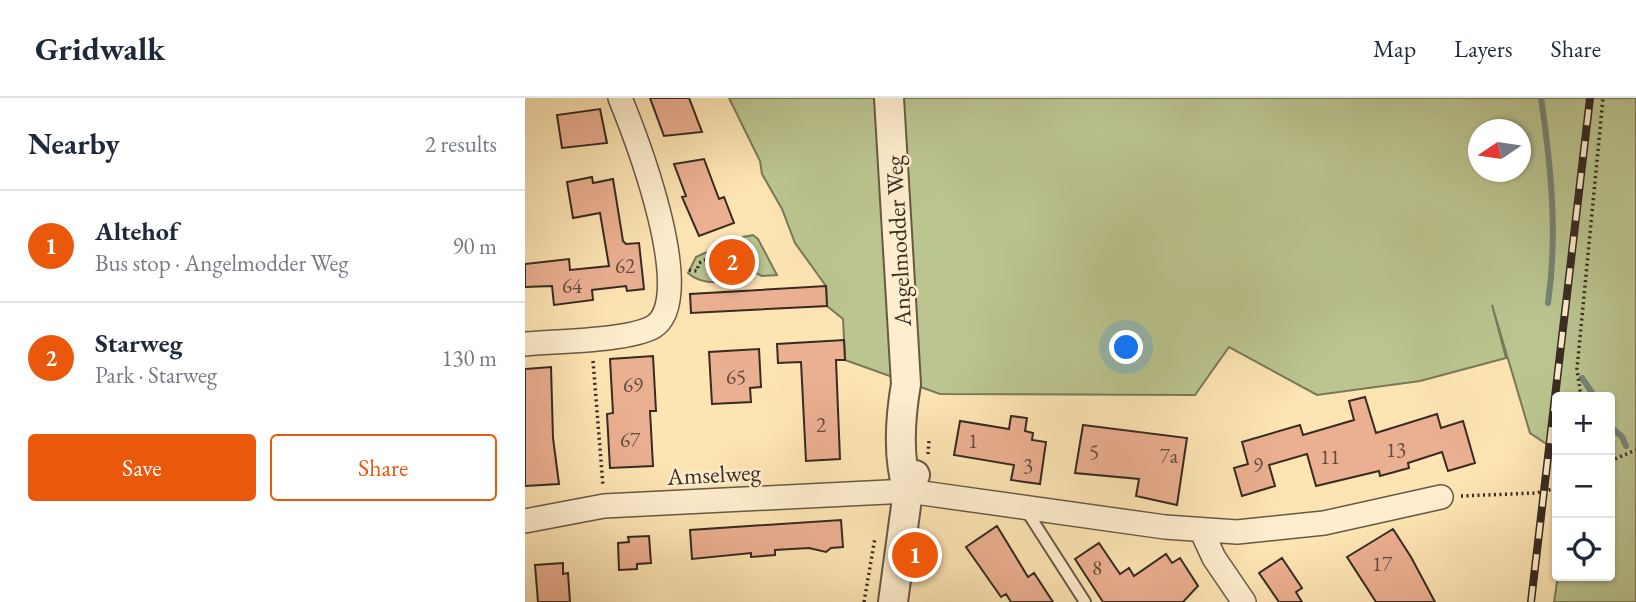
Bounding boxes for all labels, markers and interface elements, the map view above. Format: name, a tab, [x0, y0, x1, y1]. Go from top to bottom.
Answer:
text: Gridwalk	[35, 27, 165, 70]
text: Map	[1373, 33, 1416, 64]
text: Layers	[1454, 33, 1513, 64]
text: Share	[1551, 33, 1601, 64]
north arrow	[1468, 119, 1531, 182]
text: Nearby	[28, 124, 120, 163]
text: 2 results	[425, 129, 497, 159]
street label: Angelmodder Weg	[878, 154, 918, 328]
text: Altehof	[95, 214, 178, 248]
text: 1	[45, 231, 57, 261]
text: 90 m	[452, 231, 497, 261]
pin: 2	[709, 236, 755, 288]
text: Bus stop · Angelmodder Weg	[95, 248, 349, 278]
house number: 62	[615, 252, 635, 279]
house number: 64	[562, 272, 583, 299]
text: Starweg	[95, 326, 183, 360]
your location	[1109, 330, 1143, 364]
text: 2	[45, 343, 57, 373]
text: 130 m	[441, 343, 497, 373]
text: Park · Starweg	[95, 360, 217, 390]
house number: 65	[726, 363, 746, 390]
house number: 69	[623, 371, 643, 398]
map controls	[1552, 392, 1615, 581]
button: +	[1552, 392, 1615, 455]
house number: 2	[816, 411, 826, 438]
house number: 67	[620, 426, 641, 453]
house number: 1	[968, 427, 978, 454]
button: Save	[28, 434, 256, 501]
button: Share	[270, 434, 497, 501]
house number: 13	[1386, 436, 1406, 463]
house number: 5	[1089, 438, 1099, 465]
house number: 7a	[1160, 442, 1179, 469]
house number: 11	[1320, 443, 1340, 470]
house number: 9	[1253, 451, 1263, 478]
house number: 3	[1023, 452, 1033, 479]
button: −	[1552, 455, 1615, 518]
street label: Amselweg	[665, 456, 762, 492]
button: locate	[1552, 518, 1615, 581]
pin: 1	[892, 529, 938, 581]
house number: 17	[1372, 550, 1393, 577]
house number: 8	[1092, 554, 1102, 581]

